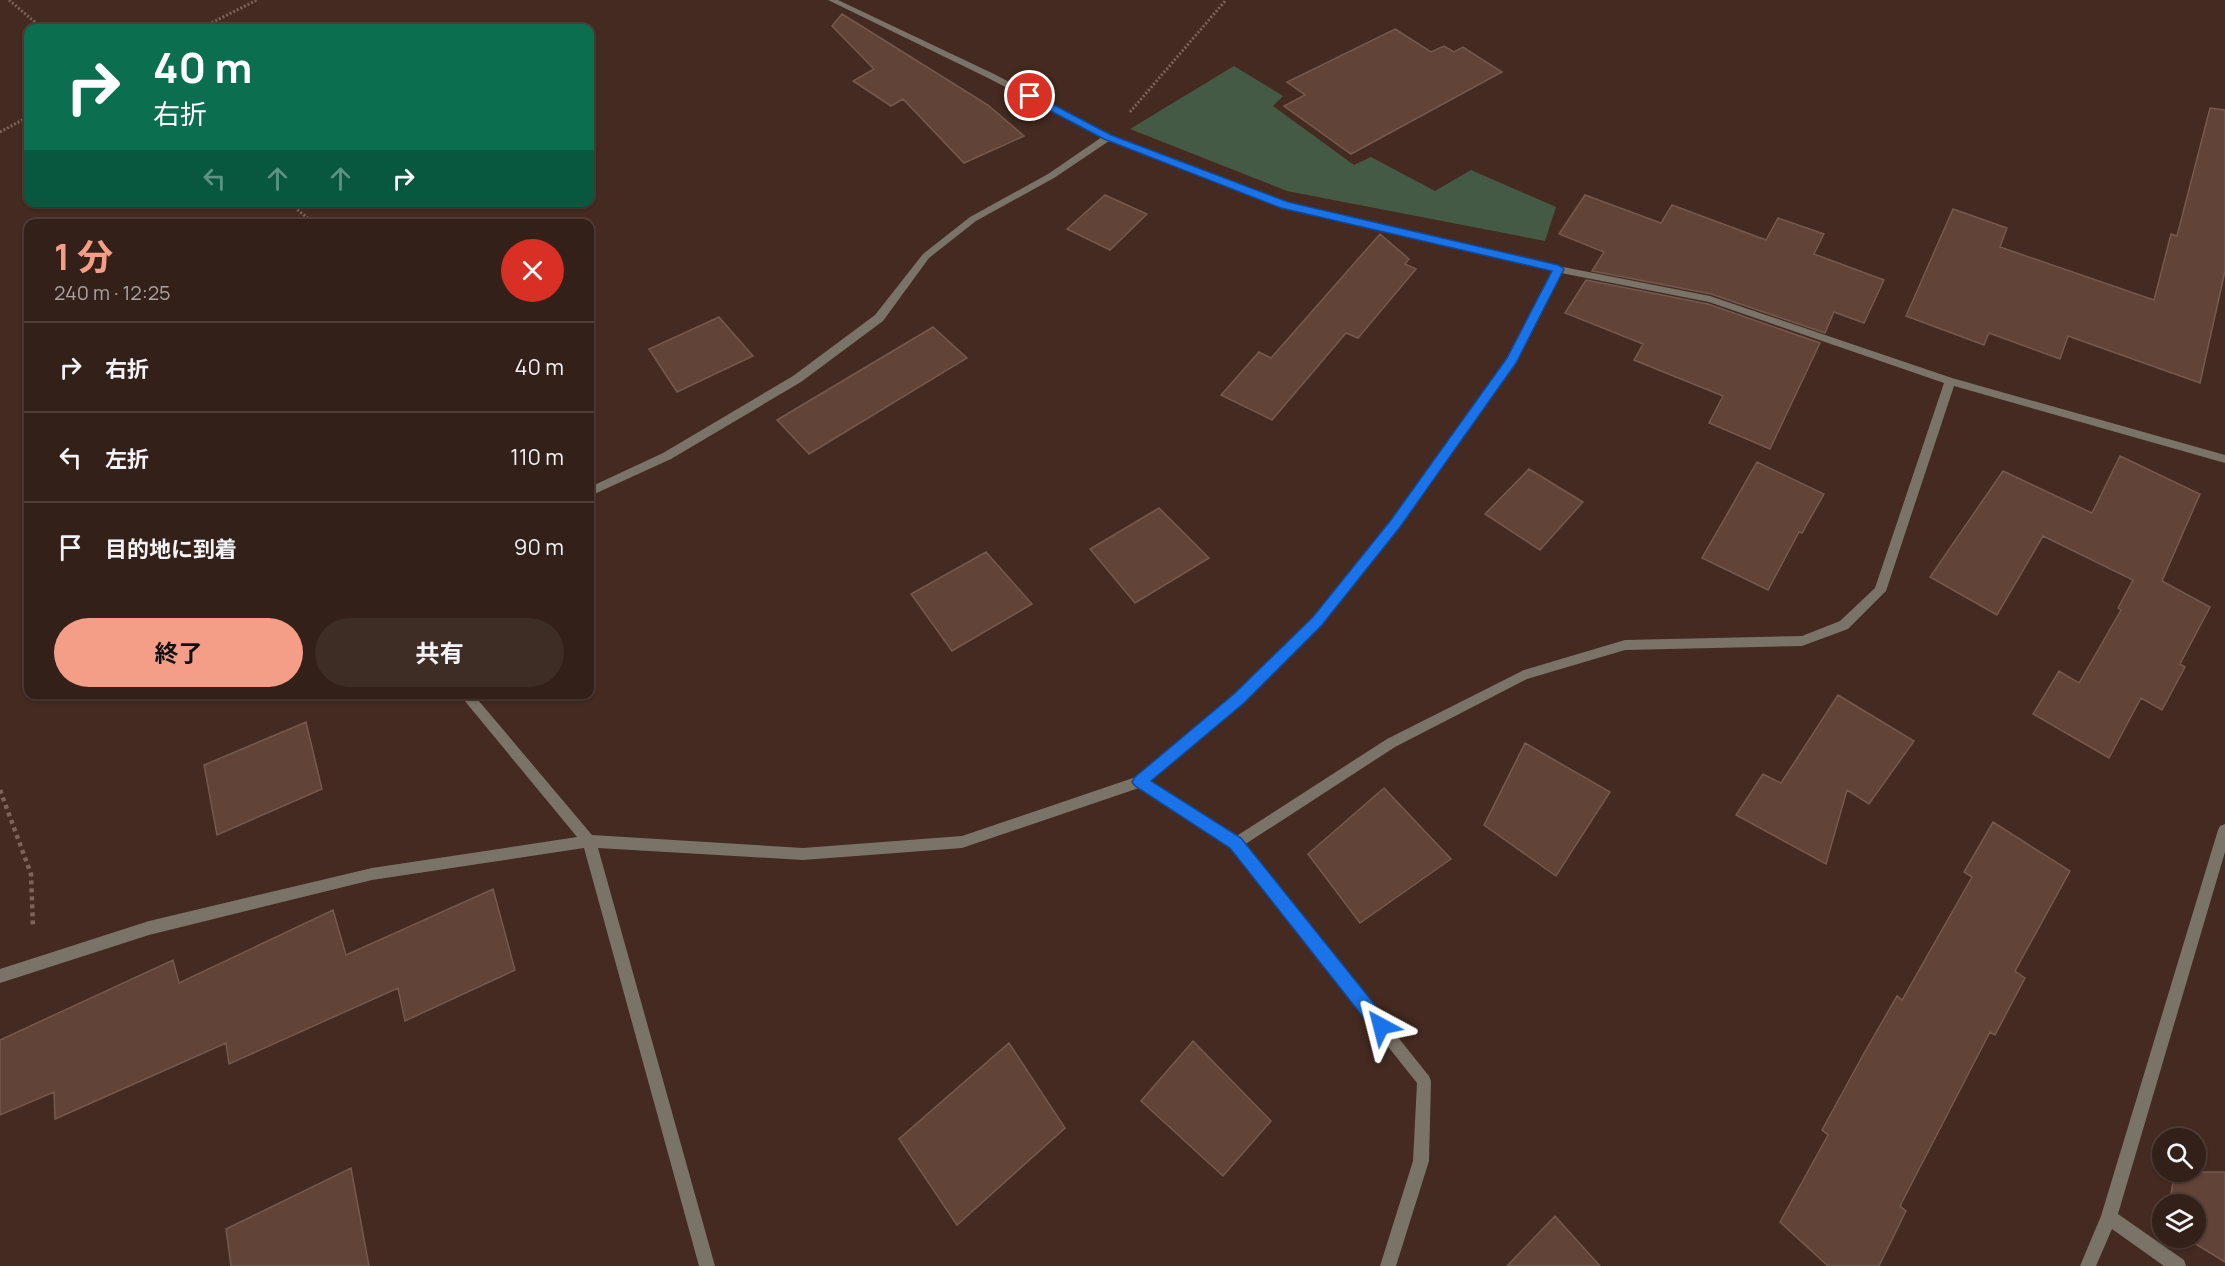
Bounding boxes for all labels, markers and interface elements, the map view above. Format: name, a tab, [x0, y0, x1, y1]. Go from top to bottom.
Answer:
text: 40 m	[153, 38, 252, 96]
icon: right	[54, 48, 132, 126]
pin	[1004, 70, 1055, 121]
icon: arrive	[1013, 79, 1046, 112]
text: 右折	[153, 95, 207, 132]
icon: left	[198, 162, 231, 195]
icon: ahead	[261, 162, 294, 195]
icon: ahead	[324, 162, 357, 195]
icon: right	[387, 162, 420, 195]
text: 1 分	[54, 232, 113, 281]
button: close	[501, 239, 564, 302]
text: 240 m · 12:25	[54, 279, 171, 306]
icon: right	[54, 351, 87, 384]
text: 40 m	[515, 352, 564, 382]
text: 右折	[105, 354, 149, 384]
icon: left	[54, 441, 87, 474]
text: 110 m	[510, 442, 564, 472]
text: 左折	[105, 444, 149, 474]
icon: arrive	[54, 531, 87, 564]
text: 90 m	[514, 532, 564, 562]
text: 目的地に到着	[105, 534, 237, 564]
button: 終了	[54, 618, 303, 687]
button: 共有	[315, 618, 564, 687]
position arrow	[1349, 994, 1413, 1058]
map controls	[2152, 1128, 2206, 1248]
button: search	[2152, 1128, 2206, 1182]
button: layers	[2152, 1194, 2206, 1248]

